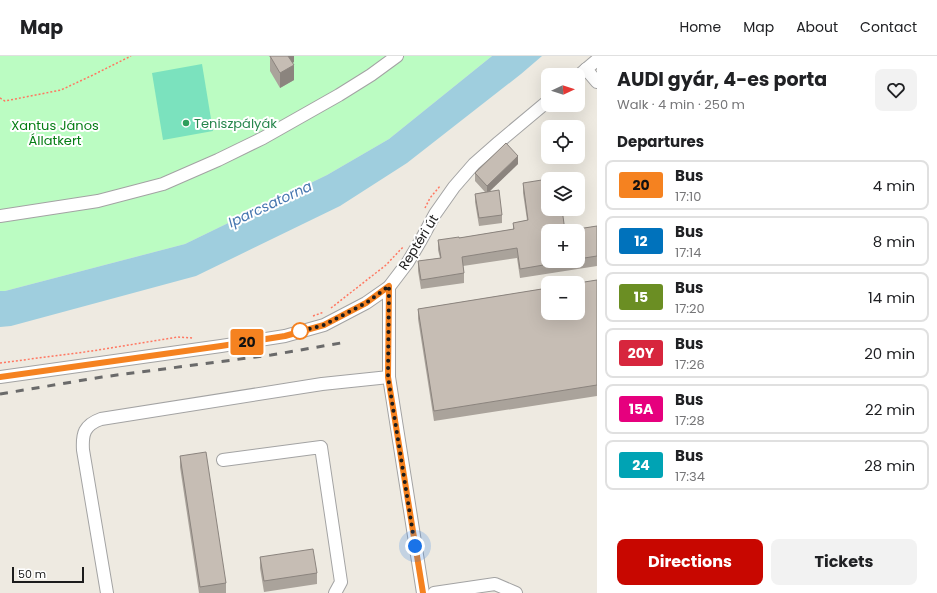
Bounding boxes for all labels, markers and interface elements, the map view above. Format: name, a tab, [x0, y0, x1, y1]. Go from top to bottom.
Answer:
text: Map	[20, 14, 63, 41]
text: Home	[679, 17, 721, 37]
text: Map	[743, 17, 774, 37]
text: About	[796, 17, 838, 37]
text: Contact	[860, 17, 917, 37]
text: AUDI gyár, 4-es porta	[617, 66, 827, 93]
north arrow	[541, 68, 585, 112]
map controls	[541, 68, 585, 320]
button: heart	[875, 69, 917, 111]
text: Walk · 4 min · 250 m	[617, 95, 745, 114]
place label: Teniszpályák	[194, 114, 277, 133]
park label: Xantus János Állatkert	[11, 116, 99, 150]
marker: Teniszpályák	[181, 118, 191, 128]
button: locate	[541, 120, 585, 164]
text: Departures	[617, 131, 704, 152]
text: Bus	[675, 165, 703, 186]
button: layers	[541, 172, 585, 216]
text: 20	[632, 175, 650, 195]
text: 4 min	[873, 175, 915, 196]
water label: Iparcsatorna	[225, 176, 316, 232]
text: 17:10	[675, 187, 701, 206]
street label: Reptéri út	[394, 211, 443, 274]
text: Bus	[675, 221, 703, 242]
button: +	[541, 224, 585, 268]
text: 12	[634, 231, 648, 251]
text: 8 min	[873, 231, 915, 252]
text: 17:14	[675, 243, 701, 262]
button: −	[541, 276, 585, 320]
text: Bus	[675, 277, 703, 298]
text: 15	[634, 287, 648, 307]
text: 14 min	[868, 287, 915, 308]
text: 17:20	[675, 299, 705, 318]
unlabelled marker	[291, 322, 309, 340]
line badge: 20	[229, 329, 265, 355]
text: 20	[238, 332, 256, 352]
text: Bus	[675, 333, 703, 354]
text: 20Y	[628, 343, 654, 363]
text: 20 min	[864, 343, 915, 364]
text: 17:26	[675, 355, 705, 374]
text: Bus	[675, 389, 703, 410]
text: 15A	[629, 399, 653, 419]
text: 22 min	[865, 399, 915, 420]
text: 17:28	[675, 411, 705, 430]
text: Bus	[675, 445, 703, 466]
text: 24	[632, 455, 650, 475]
text: 28 min	[864, 455, 915, 476]
text: 17:34	[675, 467, 705, 486]
your location	[405, 536, 425, 556]
button: Directions	[617, 539, 763, 585]
button: Tickets	[771, 539, 917, 585]
scale bar	[12, 565, 84, 584]
text: 50 m	[18, 566, 46, 582]

